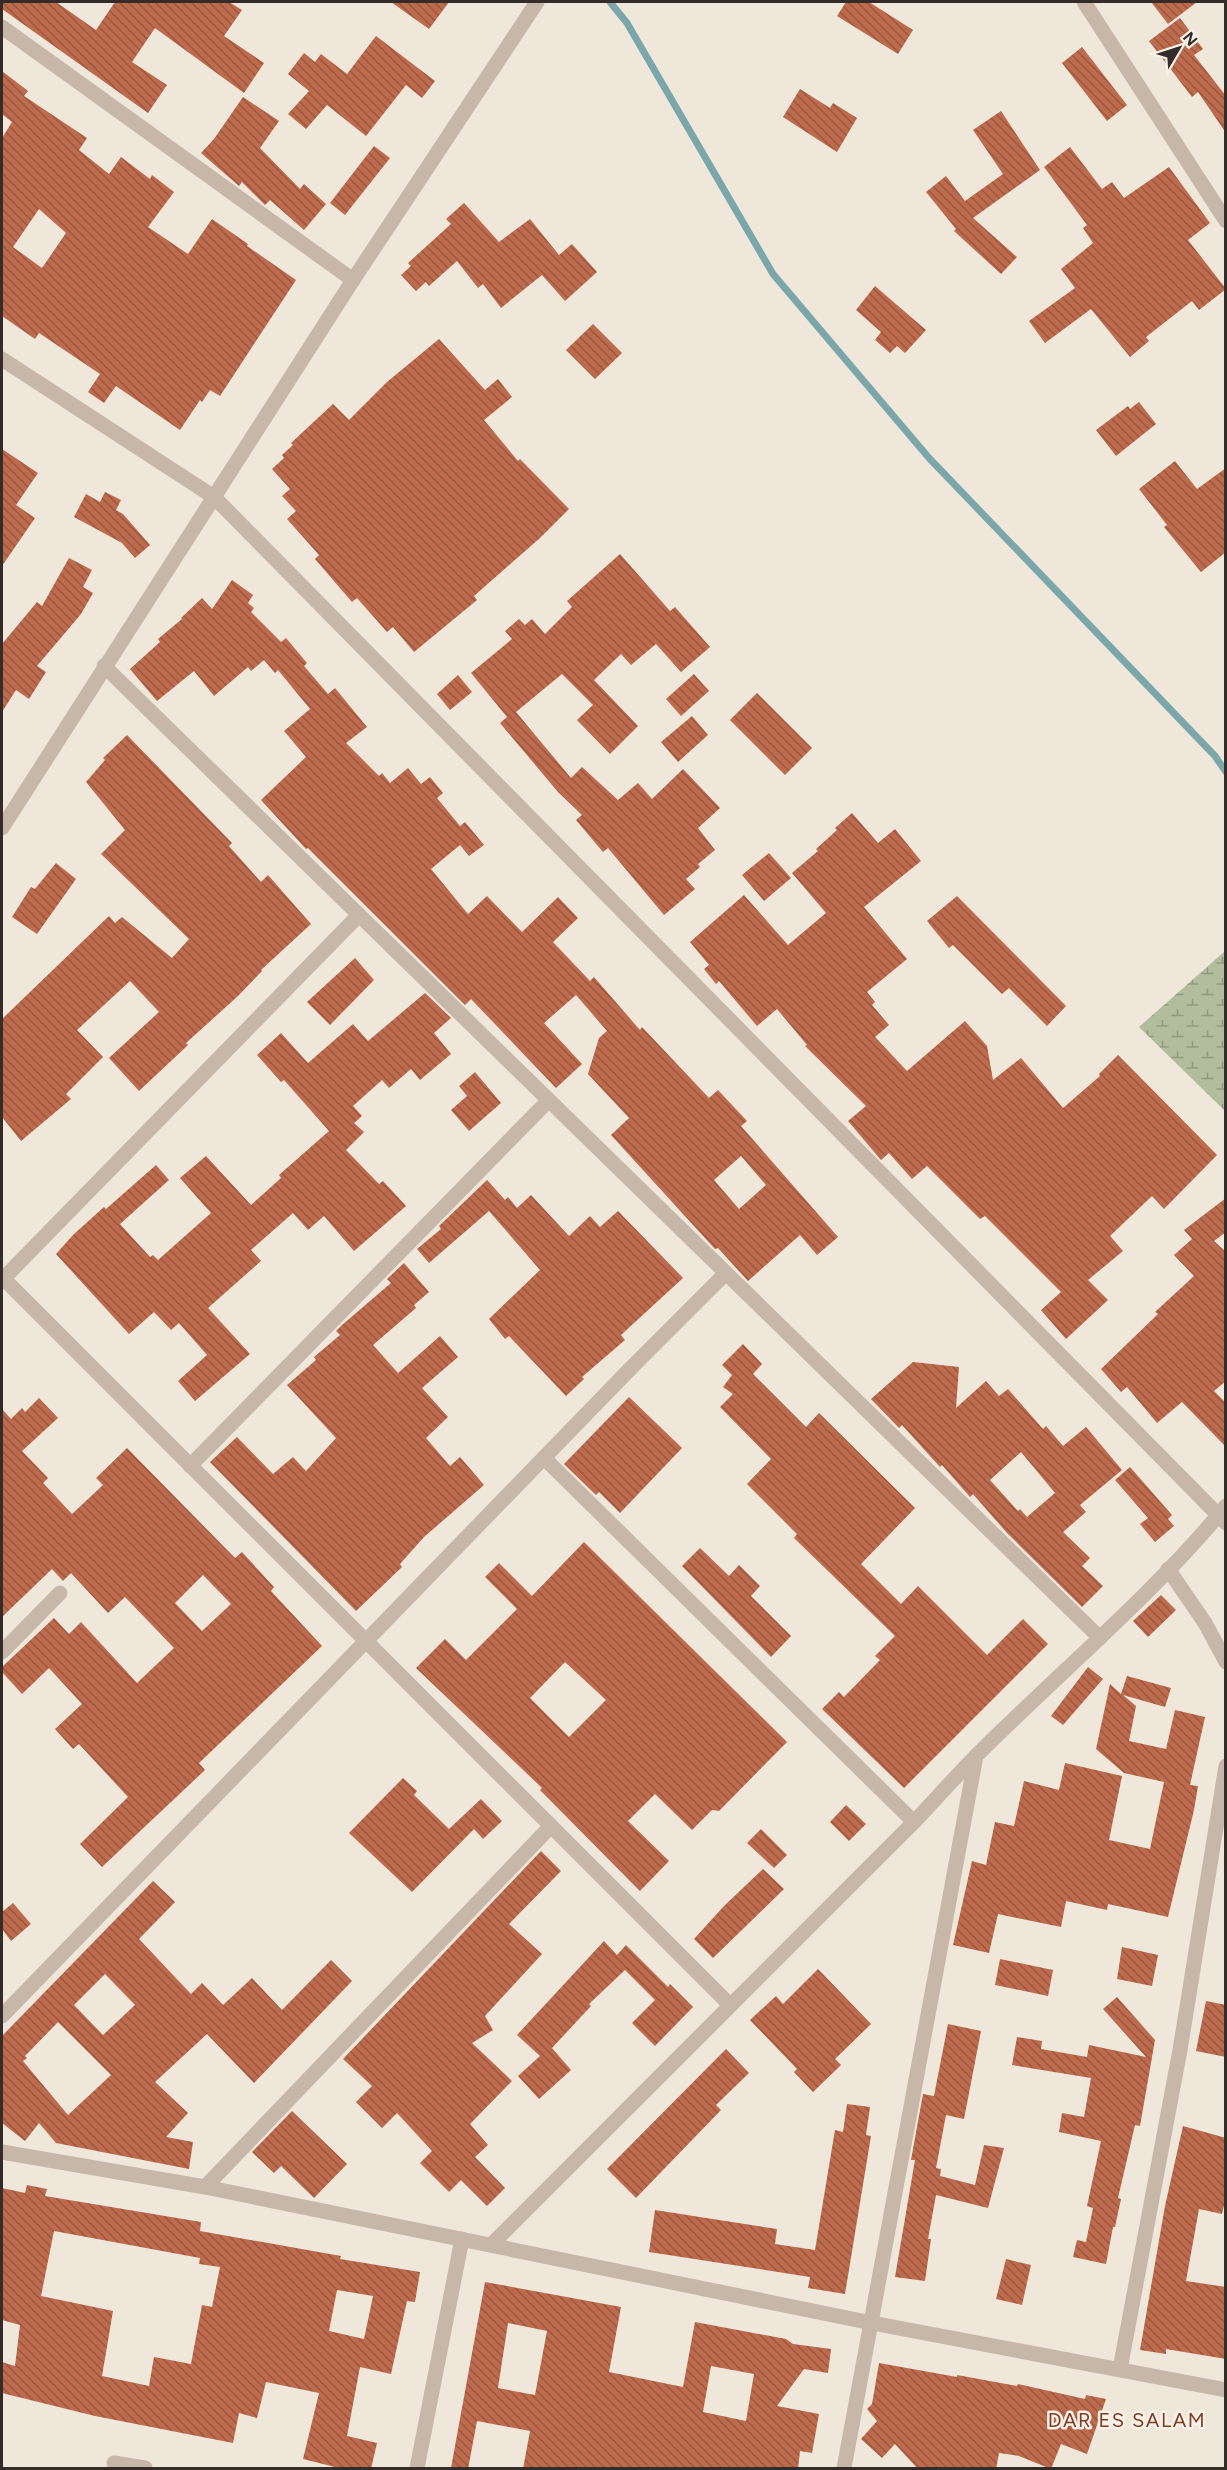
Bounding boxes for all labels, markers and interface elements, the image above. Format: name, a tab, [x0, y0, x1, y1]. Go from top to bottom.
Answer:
north arrow	[1149, 18, 1209, 78]
text: N	[1179, 28, 1202, 50]
district label: DAR ES SALAM	[1048, 2408, 1206, 2432]

